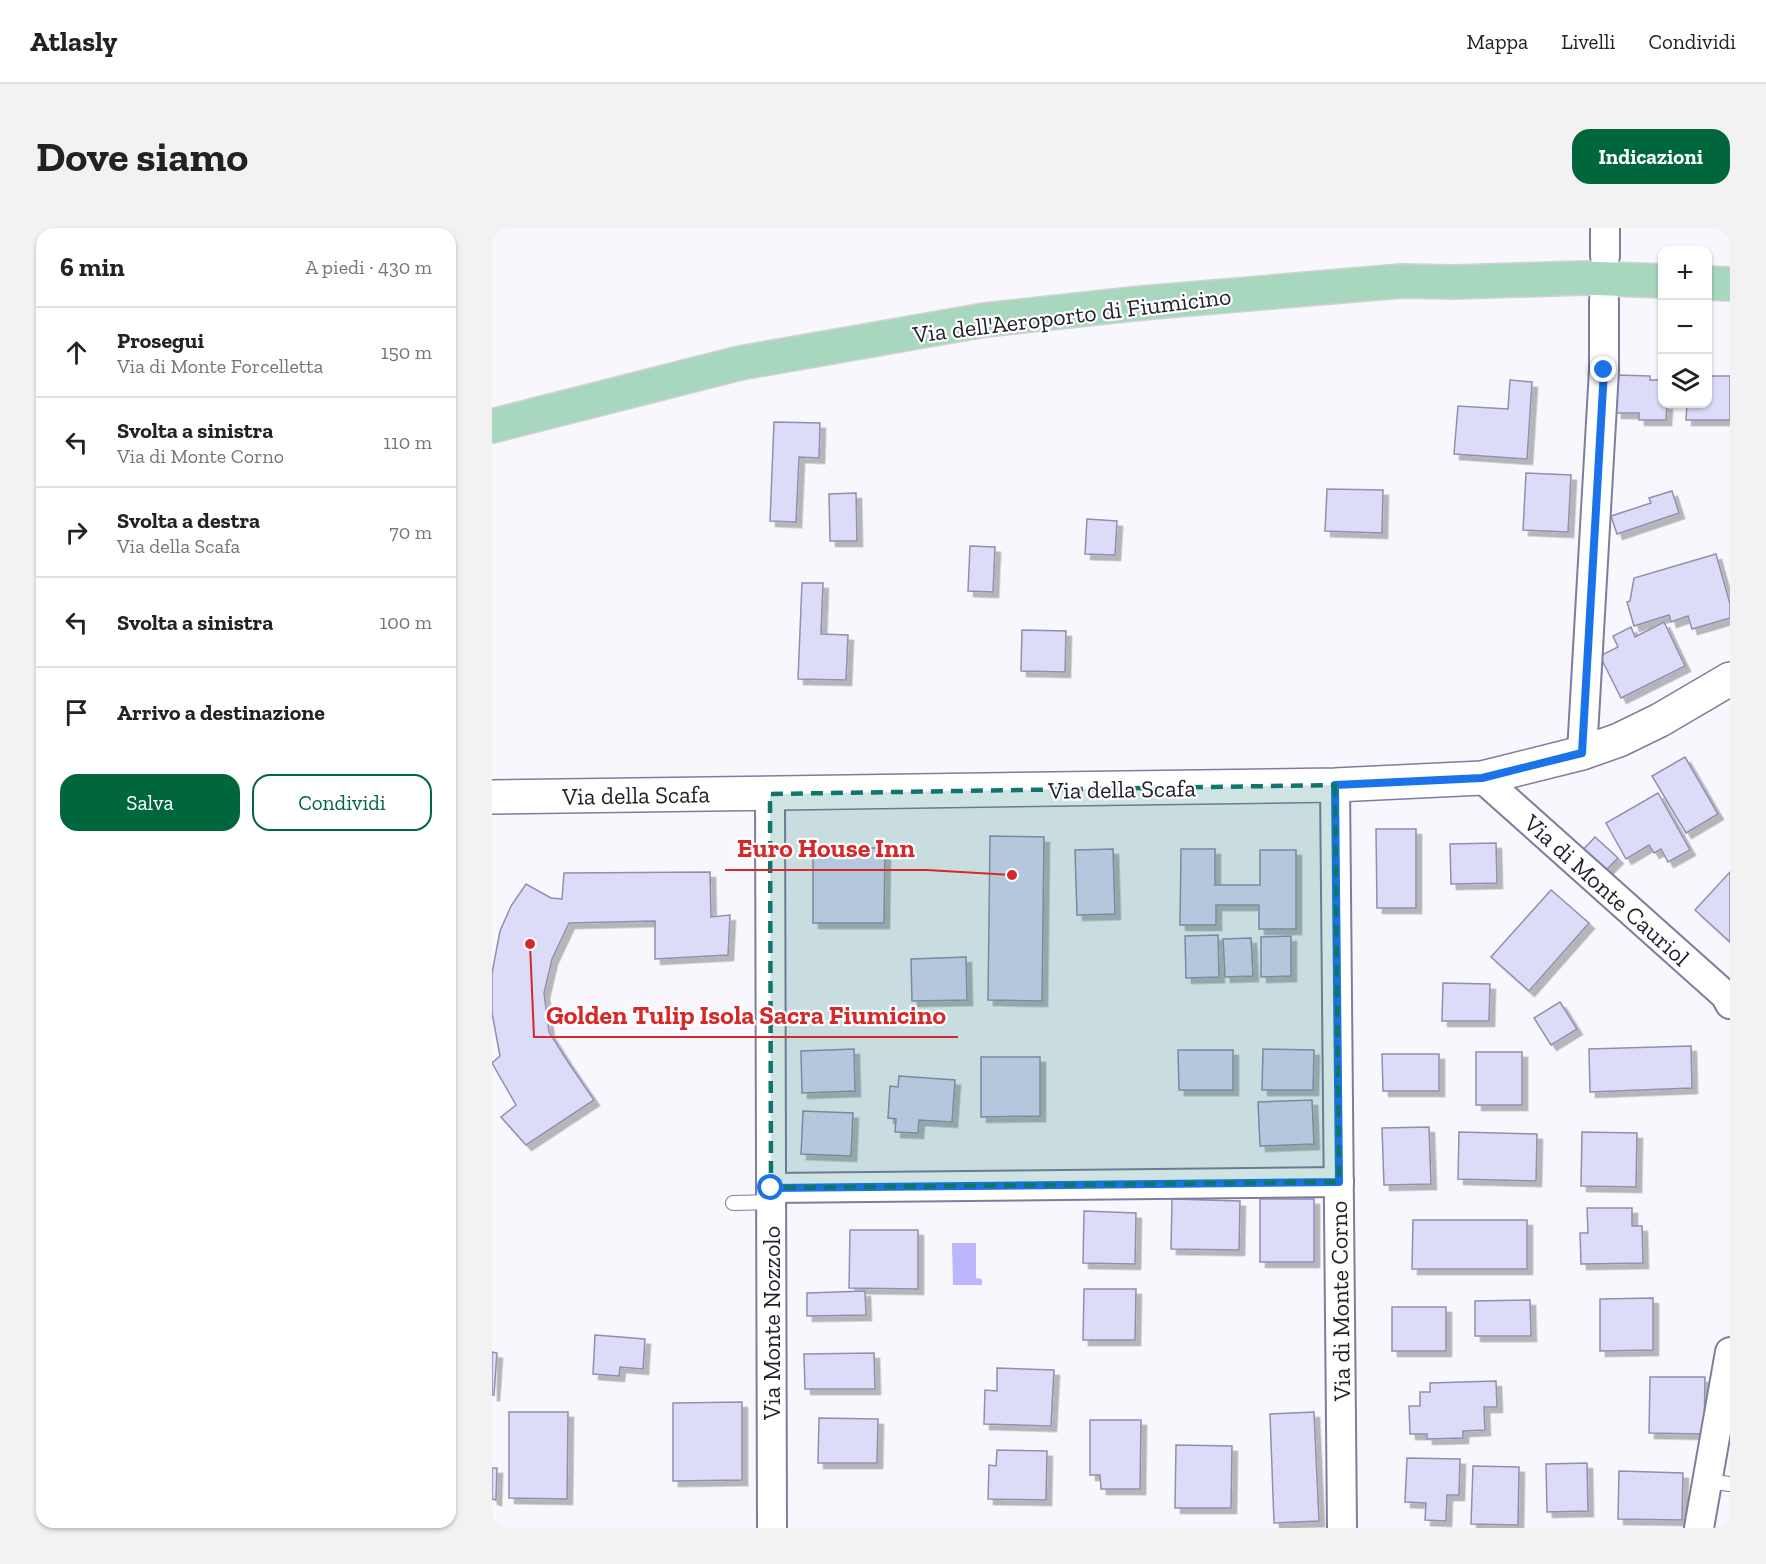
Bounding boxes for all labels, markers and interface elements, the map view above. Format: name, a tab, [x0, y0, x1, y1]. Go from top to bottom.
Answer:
text: Atlasly	[30, 25, 117, 58]
text: Mappa	[1466, 29, 1528, 54]
text: Livelli	[1561, 29, 1616, 54]
text: Condividi	[1649, 29, 1736, 54]
button: Indicazioni	[1572, 129, 1730, 184]
text: Dove siamo	[36, 131, 248, 182]
map controls	[1658, 246, 1712, 408]
button: +	[1658, 246, 1712, 300]
text: 6 min	[60, 251, 125, 283]
text: A piedi · 430 m	[305, 255, 432, 279]
street label: Via dell'Aeroporto di Fiumicino	[910, 281, 1233, 349]
button: −	[1658, 300, 1712, 354]
text: Prosegui	[117, 327, 204, 354]
icon: ahead	[60, 336, 93, 369]
text: 150 m	[381, 340, 432, 364]
text: Via di Monte Forcelletta	[117, 354, 323, 378]
button: layers	[1658, 354, 1712, 408]
route end	[1590, 356, 1616, 382]
text: Svolta a sinistra	[117, 417, 273, 444]
icon: left	[60, 426, 93, 459]
text: 110 m	[383, 430, 432, 454]
text: Via di Monte Corno	[117, 444, 284, 468]
text: Svolta a destra	[117, 507, 260, 534]
icon: right	[60, 516, 93, 549]
text: 70 m	[389, 520, 432, 544]
text: Via della Scafa	[117, 534, 240, 558]
icon: left	[60, 606, 93, 639]
text: Svolta a sinistra	[117, 609, 273, 636]
text: 100 m	[379, 610, 432, 634]
icon: arrive	[60, 696, 93, 729]
text: Arrivo a destinazione	[117, 699, 325, 726]
street label: Via della Scafa	[1047, 773, 1197, 805]
button: Salva	[60, 774, 240, 831]
button: Condividi	[252, 774, 432, 831]
street label: Via della Scafa	[561, 779, 711, 811]
street label: Via di Monte Cauriol	[1518, 807, 1696, 972]
callout: Euro House Inn	[725, 826, 927, 870]
text: Euro House Inn	[737, 832, 916, 864]
callout: Golden Tulip Isola Sacra Fiumicino	[534, 993, 958, 1037]
text: Golden Tulip Isola Sacra Fiumicino	[546, 999, 946, 1031]
route start	[757, 1174, 783, 1200]
street label: Via di Monte Corno	[1324, 1201, 1356, 1402]
street label: Via Monte Nozzolo	[757, 1226, 786, 1421]

